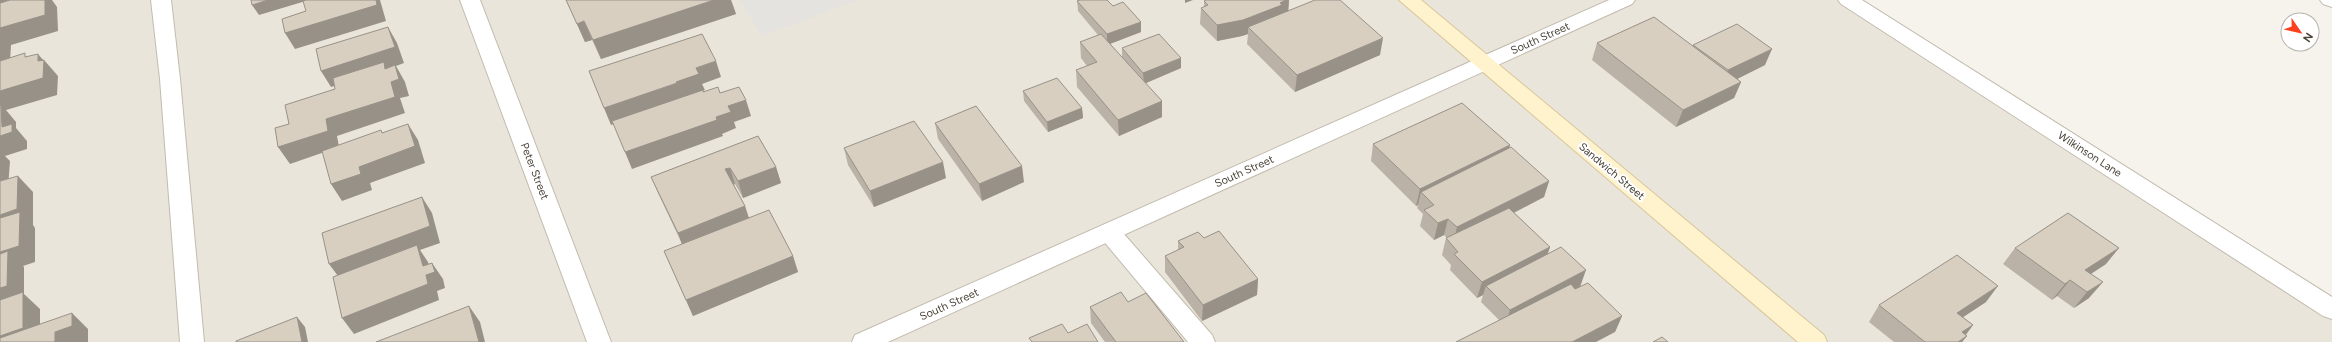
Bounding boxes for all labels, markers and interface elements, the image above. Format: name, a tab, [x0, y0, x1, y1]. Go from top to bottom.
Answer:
north arrow	[2280, 12, 2320, 52]
street label: South Street	[1509, 20, 1572, 57]
text: N	[2300, 30, 2316, 44]
street label: Wilkinson Lane	[2055, 129, 2124, 180]
street label: Sandwich Street	[1576, 140, 1647, 203]
street label: Peter Street	[518, 141, 551, 201]
street label: South Street	[1213, 153, 1276, 190]
street label: South Street	[918, 286, 981, 323]

